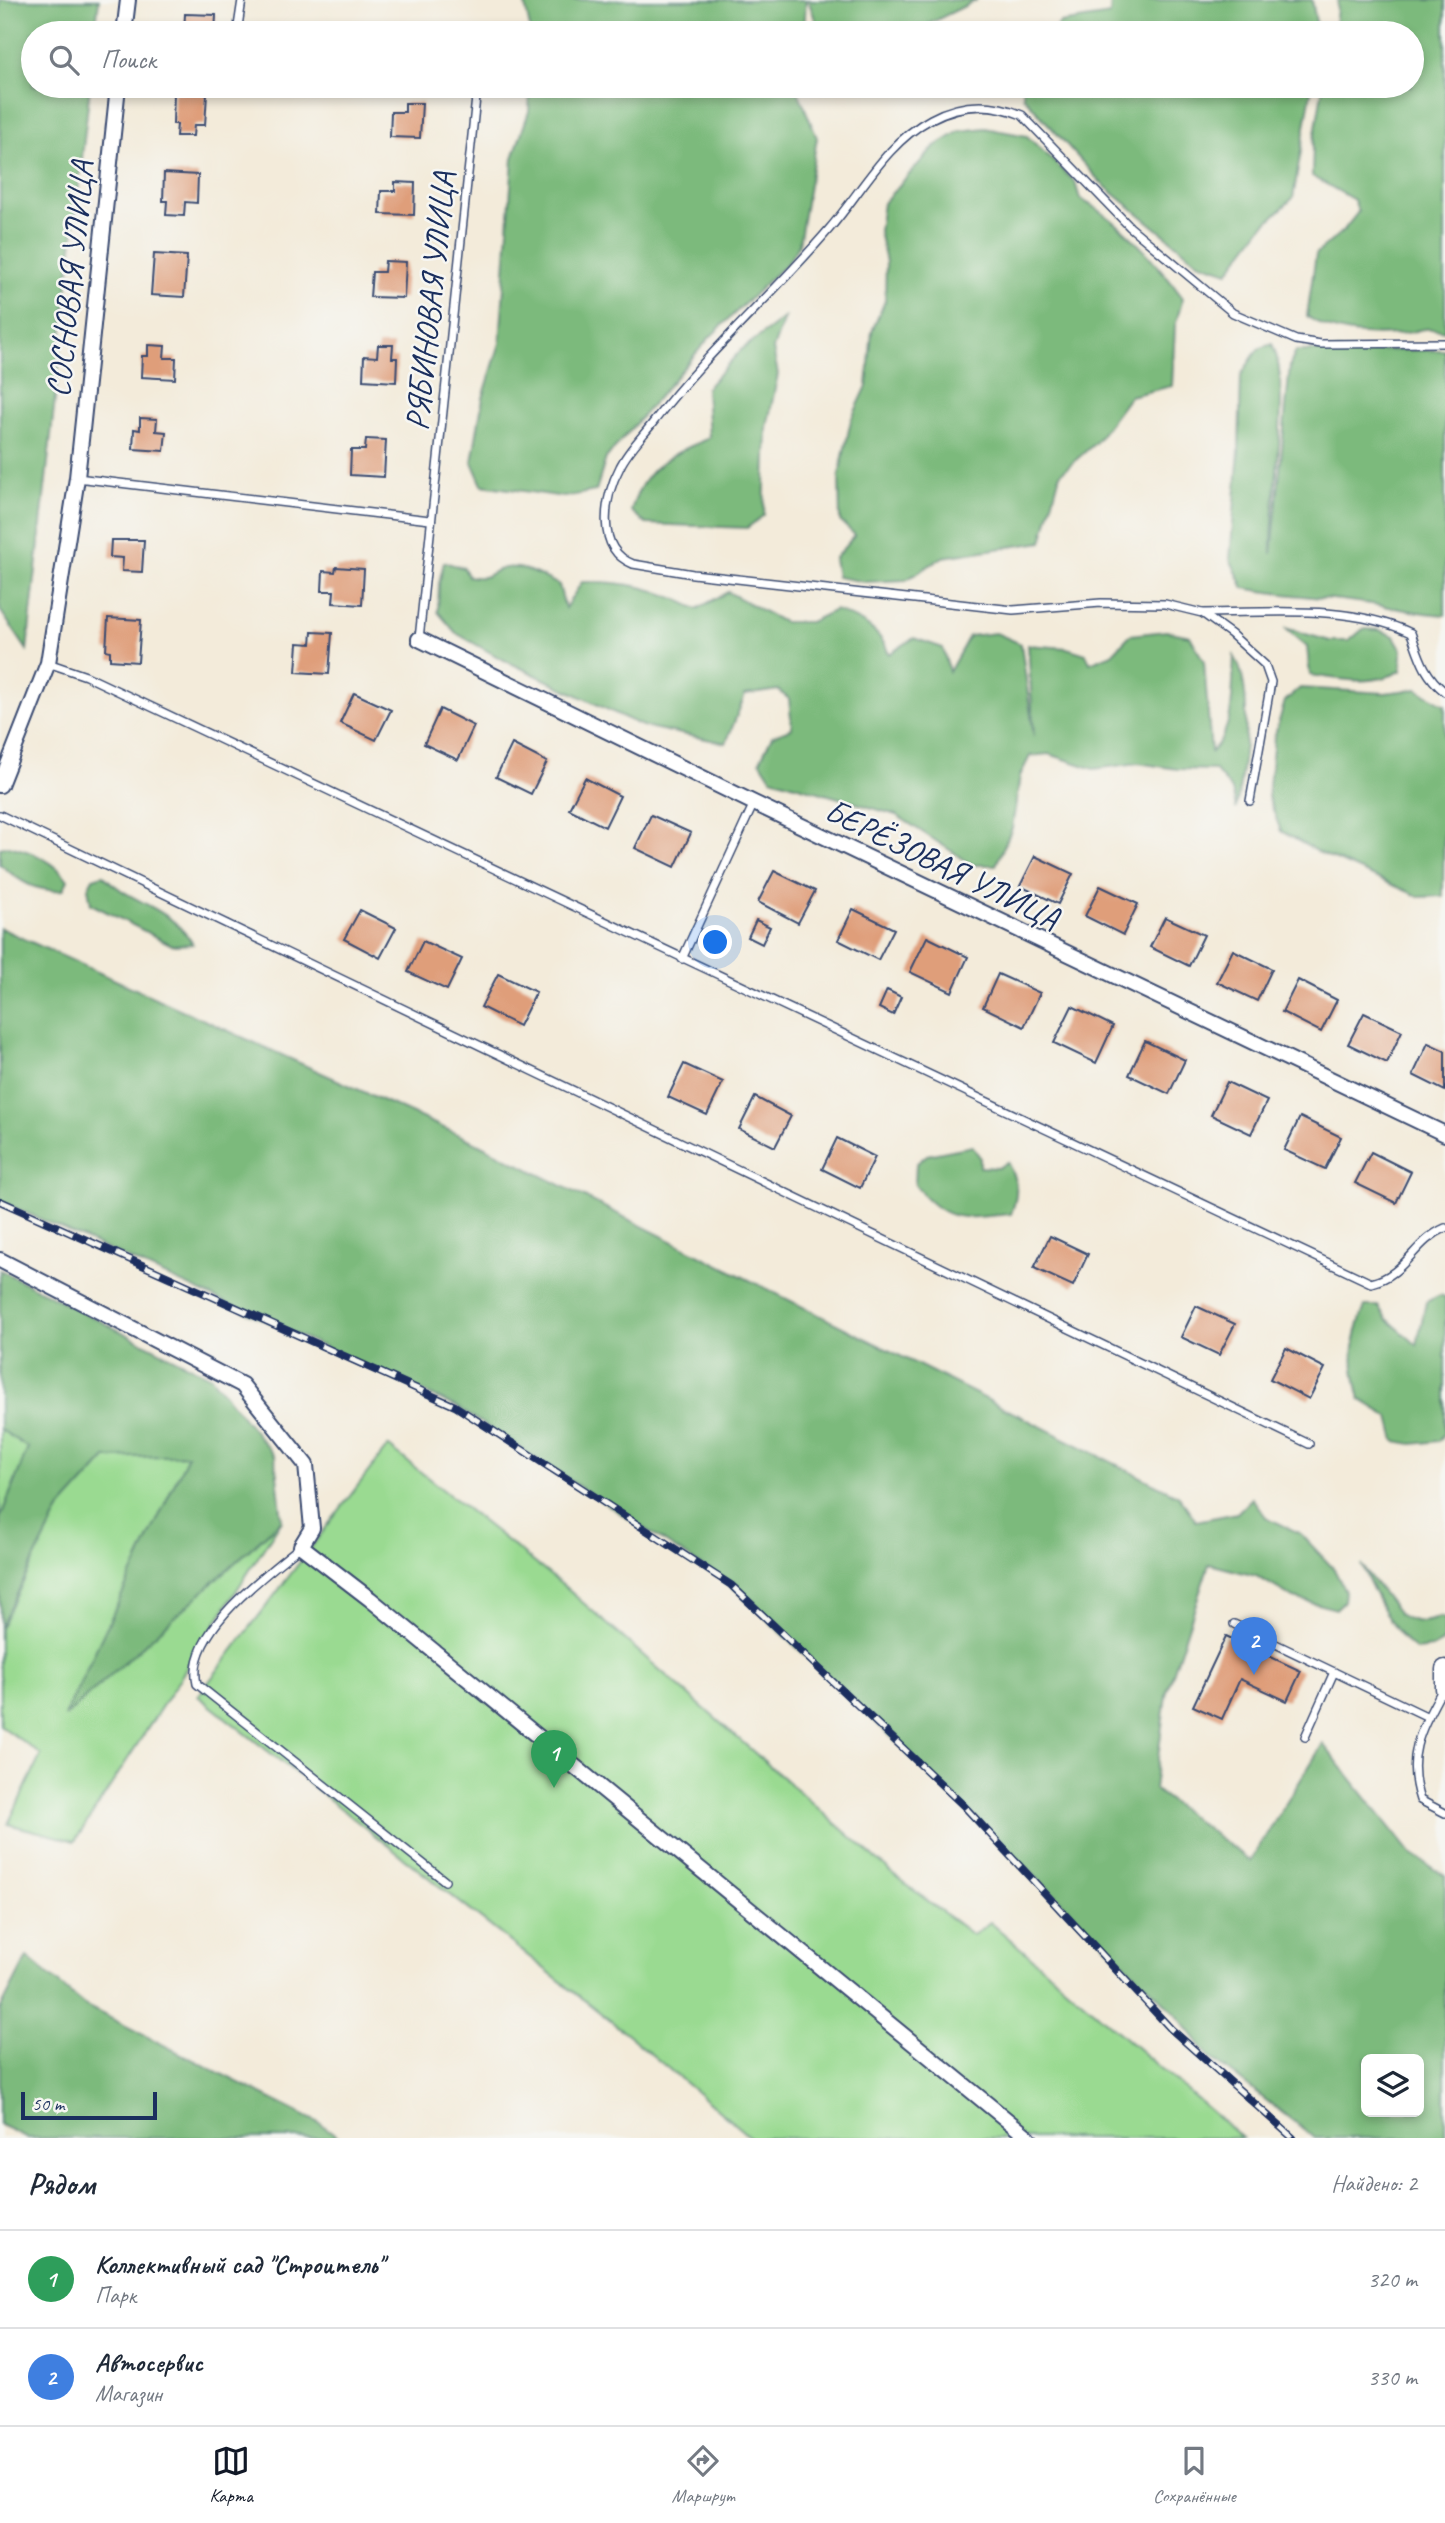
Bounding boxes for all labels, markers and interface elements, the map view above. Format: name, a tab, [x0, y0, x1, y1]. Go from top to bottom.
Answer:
search box	[21, 21, 1424, 98]
icon: search	[45, 41, 83, 79]
text: Поиск	[101, 43, 156, 76]
street label: СОСНОВАЯ УЛИЦА	[37, 158, 103, 399]
street label: РЯБИНОВАЯ УЛИЦА	[396, 168, 465, 432]
street label: БЕРЁЗОВАЯ УЛИЦА	[818, 789, 1068, 939]
your location	[698, 925, 732, 959]
pin: 2	[1231, 1617, 1277, 1675]
pin: 1	[531, 1730, 577, 1788]
map controls	[1361, 2054, 1424, 2117]
button: layers	[1361, 2054, 1424, 2117]
scale bar	[21, 2089, 158, 2121]
text: 50 m	[32, 2092, 64, 2116]
text: Рядом	[28, 2165, 95, 2203]
text: Найдено: 2	[1331, 2169, 1417, 2198]
text: Коллективный сад "Строитель"	[95, 2248, 383, 2281]
text: 1	[46, 2265, 56, 2294]
text: 320 m	[1368, 2265, 1417, 2294]
text: Парк	[95, 2281, 136, 2310]
text: Автосервис	[95, 2346, 203, 2379]
text: 2	[46, 2363, 56, 2392]
text: 330 m	[1368, 2363, 1417, 2392]
text: Магазин	[95, 2379, 162, 2408]
tab: Карта	[209, 2442, 253, 2508]
tab: Маршрут	[672, 2442, 734, 2508]
tab: Сохранённые	[1153, 2442, 1236, 2508]

